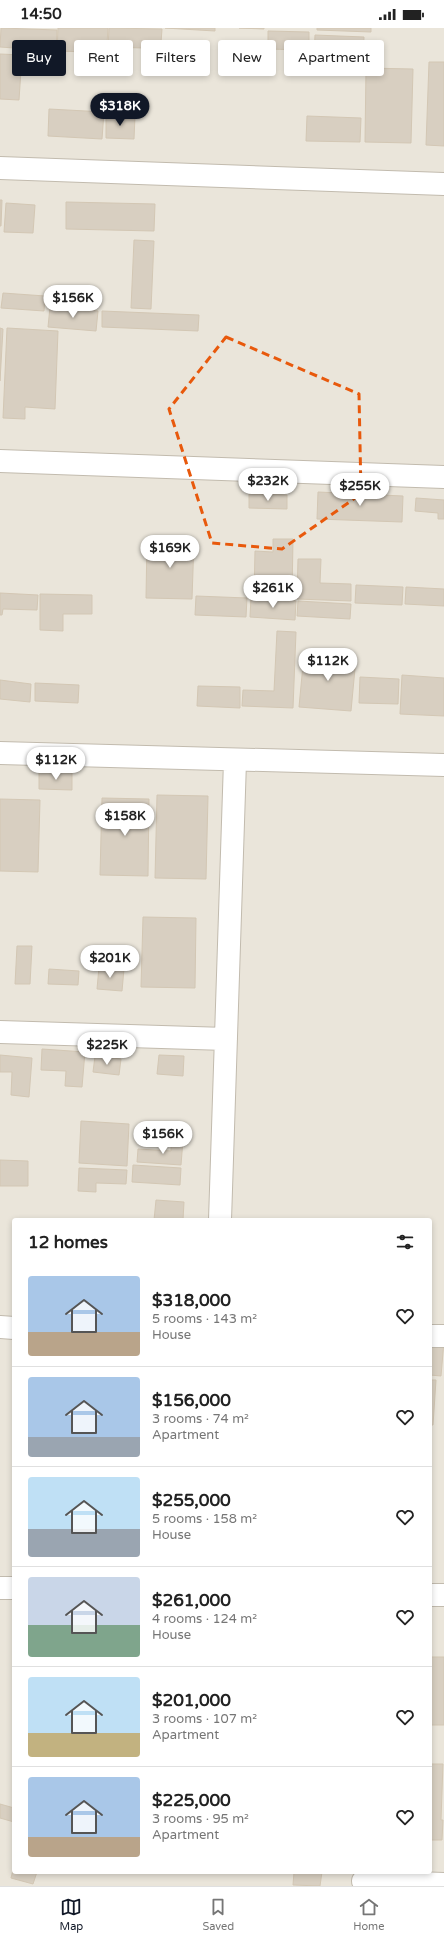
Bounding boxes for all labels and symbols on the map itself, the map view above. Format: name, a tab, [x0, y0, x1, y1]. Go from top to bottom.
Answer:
pin: $318K	[92, 93, 148, 127]
pin: $156K	[45, 285, 101, 319]
pin: $232K	[240, 468, 296, 502]
pin: $255K	[332, 473, 388, 507]
pin: $169K	[142, 535, 198, 569]
pin: $261K	[245, 575, 301, 609]
pin: $112K	[300, 648, 356, 682]
pin: $112K	[28, 747, 84, 781]
pin: $158K	[97, 803, 153, 837]
pin: $201K	[82, 945, 138, 979]
pin: $225K	[79, 1032, 135, 1066]
pin: $156K	[135, 1121, 191, 1155]

